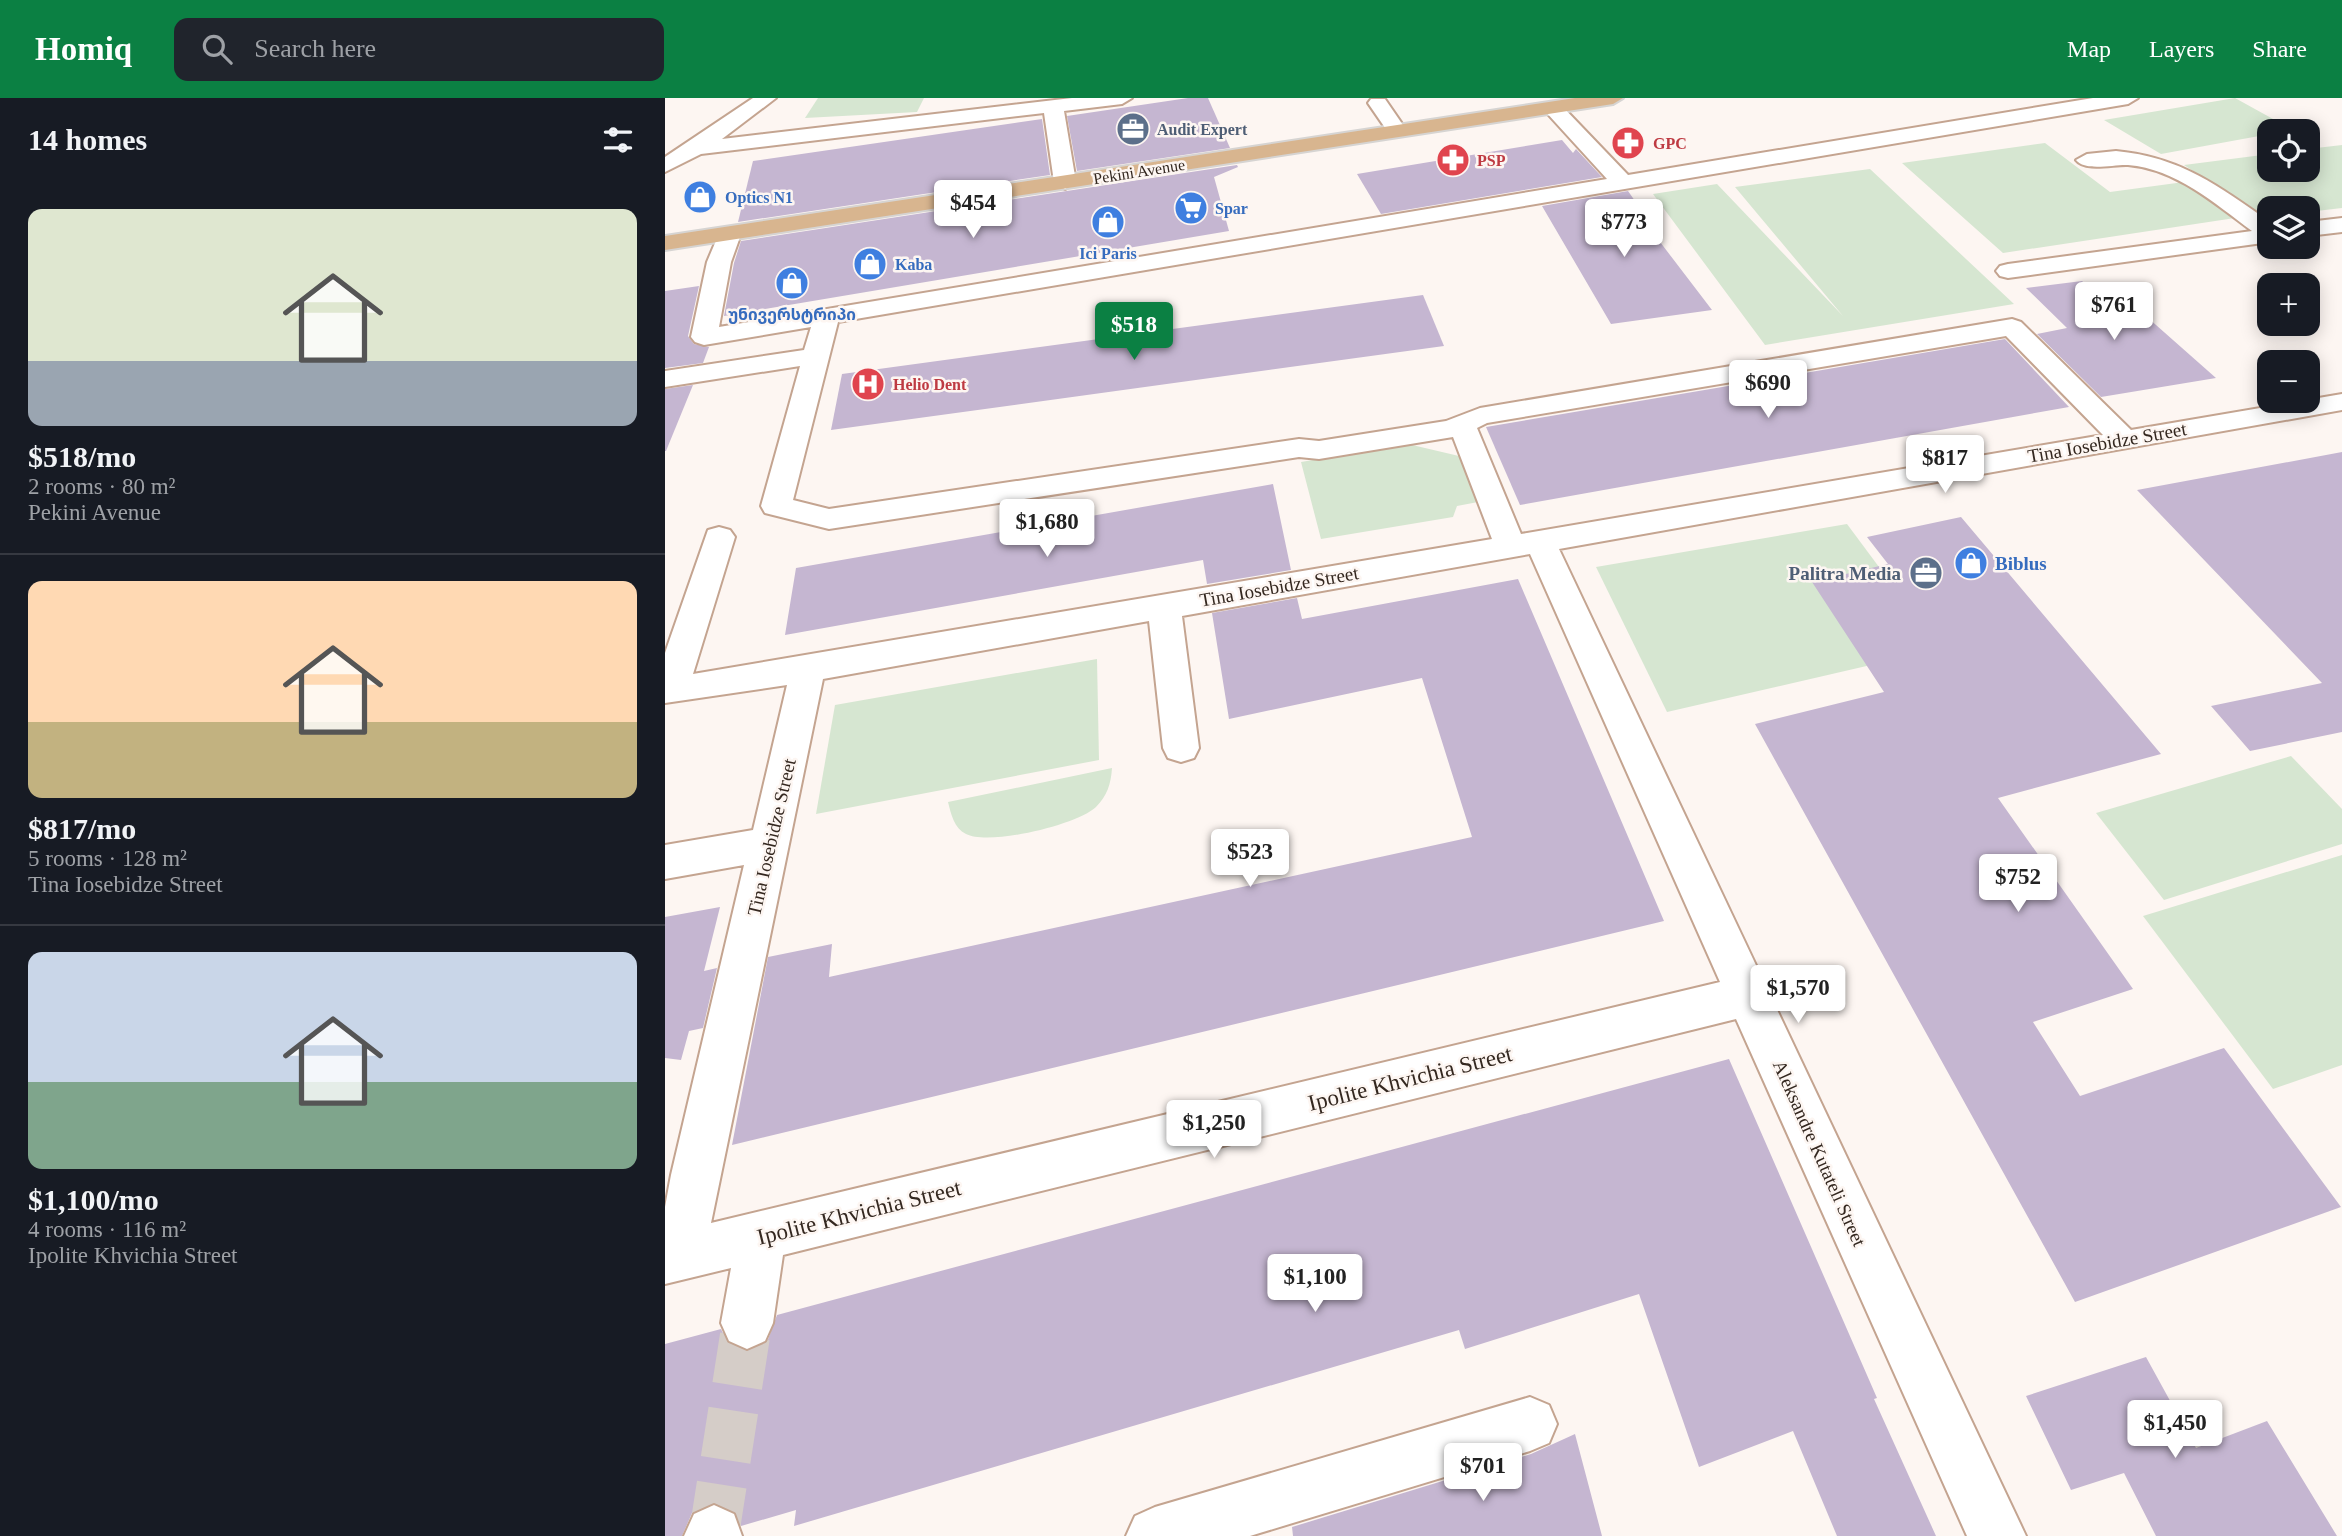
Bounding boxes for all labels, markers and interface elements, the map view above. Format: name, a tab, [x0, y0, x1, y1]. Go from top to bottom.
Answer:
search box	[174, 18, 664, 81]
icon: search	[198, 30, 236, 68]
text: Homiq	[35, 31, 132, 67]
text: Search here	[254, 34, 376, 63]
text: Map	[2067, 36, 2111, 62]
text: Layers	[2149, 36, 2214, 62]
text: Share	[2252, 36, 2307, 62]
office icon: Audit Expert	[1114, 110, 1152, 148]
map controls	[2257, 119, 2320, 413]
button: locate	[2257, 119, 2320, 182]
icon: filters	[599, 121, 637, 159]
place label: Audit Expert	[1157, 121, 1248, 139]
text: 14 homes	[28, 123, 147, 156]
pharmacy icon: GPC	[1609, 124, 1647, 162]
place label: GPC	[1653, 135, 1687, 152]
pharmacy icon: PSP	[1434, 141, 1472, 179]
place label: PSP	[1477, 152, 1506, 169]
street label: Pekini Avenue	[1092, 156, 1186, 187]
shop icon: Optics N1	[681, 178, 719, 216]
pin: $454	[932, 180, 1014, 240]
place label: Optics N1	[725, 189, 793, 207]
supermarket icon: Spar	[1172, 189, 1210, 227]
text: $454	[950, 190, 996, 215]
button: layers	[2257, 196, 2320, 259]
place label: Spar	[1215, 200, 1248, 218]
pin: $773	[1583, 200, 1665, 259]
shop icon: Ici Paris	[1089, 203, 1127, 241]
text: $773	[1601, 209, 1647, 234]
shop icon: Kaba	[851, 245, 889, 283]
place label: Ici Paris	[1079, 245, 1137, 262]
icon: home	[270, 255, 396, 381]
place label: Kaba	[895, 256, 932, 273]
shop icon: უნივერსტრიპი	[773, 264, 811, 302]
button: +	[2257, 273, 2320, 336]
pin: $761	[2073, 282, 2155, 342]
text: $761	[2091, 292, 2137, 317]
pin: $518	[1093, 302, 1175, 362]
place label: უნივერსტრიპი	[728, 306, 856, 324]
text: $518	[1111, 312, 1157, 337]
button: −	[2257, 350, 2320, 413]
pin: $690	[1727, 360, 1809, 420]
hospital icon: Helio Dent	[849, 365, 887, 403]
text: $690	[1745, 370, 1791, 395]
place label: Helio Dent	[893, 376, 967, 393]
street label: Tina Iosebidze Street	[2026, 418, 2189, 467]
pin: $817	[1904, 436, 1986, 495]
text: $518/mo	[28, 440, 136, 473]
text: $817	[1922, 445, 1968, 470]
text: 2 rooms · 80 m²	[28, 474, 175, 499]
text: Pekini Avenue	[28, 500, 161, 525]
pin: $1,680	[990, 500, 1104, 559]
text: $1,680	[1015, 509, 1079, 534]
shop icon: Biblus	[1952, 544, 1990, 582]
place label: Biblus	[1995, 553, 2047, 574]
office icon: Palitra Media	[1907, 554, 1945, 592]
street label: Tina Iosebidze Street	[1198, 562, 1361, 611]
place label: Palitra Media	[1789, 563, 1901, 584]
icon: home	[270, 627, 396, 753]
street label: Tina Iosebidze Street	[743, 756, 800, 918]
text: $817/mo	[28, 812, 136, 845]
pin: $523	[1209, 830, 1291, 889]
text: $523	[1227, 839, 1273, 864]
text: 5 rooms · 128 m²	[28, 846, 187, 871]
pin: $752	[1977, 854, 2059, 914]
text: $752	[1995, 864, 2041, 889]
text: Tina Iosebidze Street	[28, 872, 223, 897]
pin: $1,570	[1741, 965, 1855, 1025]
text: $1,570	[1766, 975, 1830, 1000]
icon: home	[270, 998, 396, 1124]
street label: Ipolite Khvichia Street	[1305, 1041, 1515, 1116]
street label: Aleksandre Kutateli Street	[1769, 1057, 1870, 1250]
pin: $1,250	[1157, 1100, 1271, 1160]
text: $1,250	[1182, 1110, 1246, 1135]
street label: Ipolite Khvichia Street	[754, 1175, 964, 1250]
text: $1,100/mo	[28, 1183, 159, 1216]
text: 4 rooms · 116 m²	[28, 1217, 186, 1242]
text: Ipolite Khvichia Street	[28, 1243, 238, 1268]
pin: $1,100	[1258, 1254, 1372, 1314]
text: $1,100	[1283, 1264, 1347, 1289]
pin: $1,450	[2118, 1400, 2232, 1460]
text: $1,450	[2143, 1410, 2207, 1435]
pin: $701	[1442, 1444, 1524, 1503]
text: $701	[1460, 1453, 1506, 1478]

